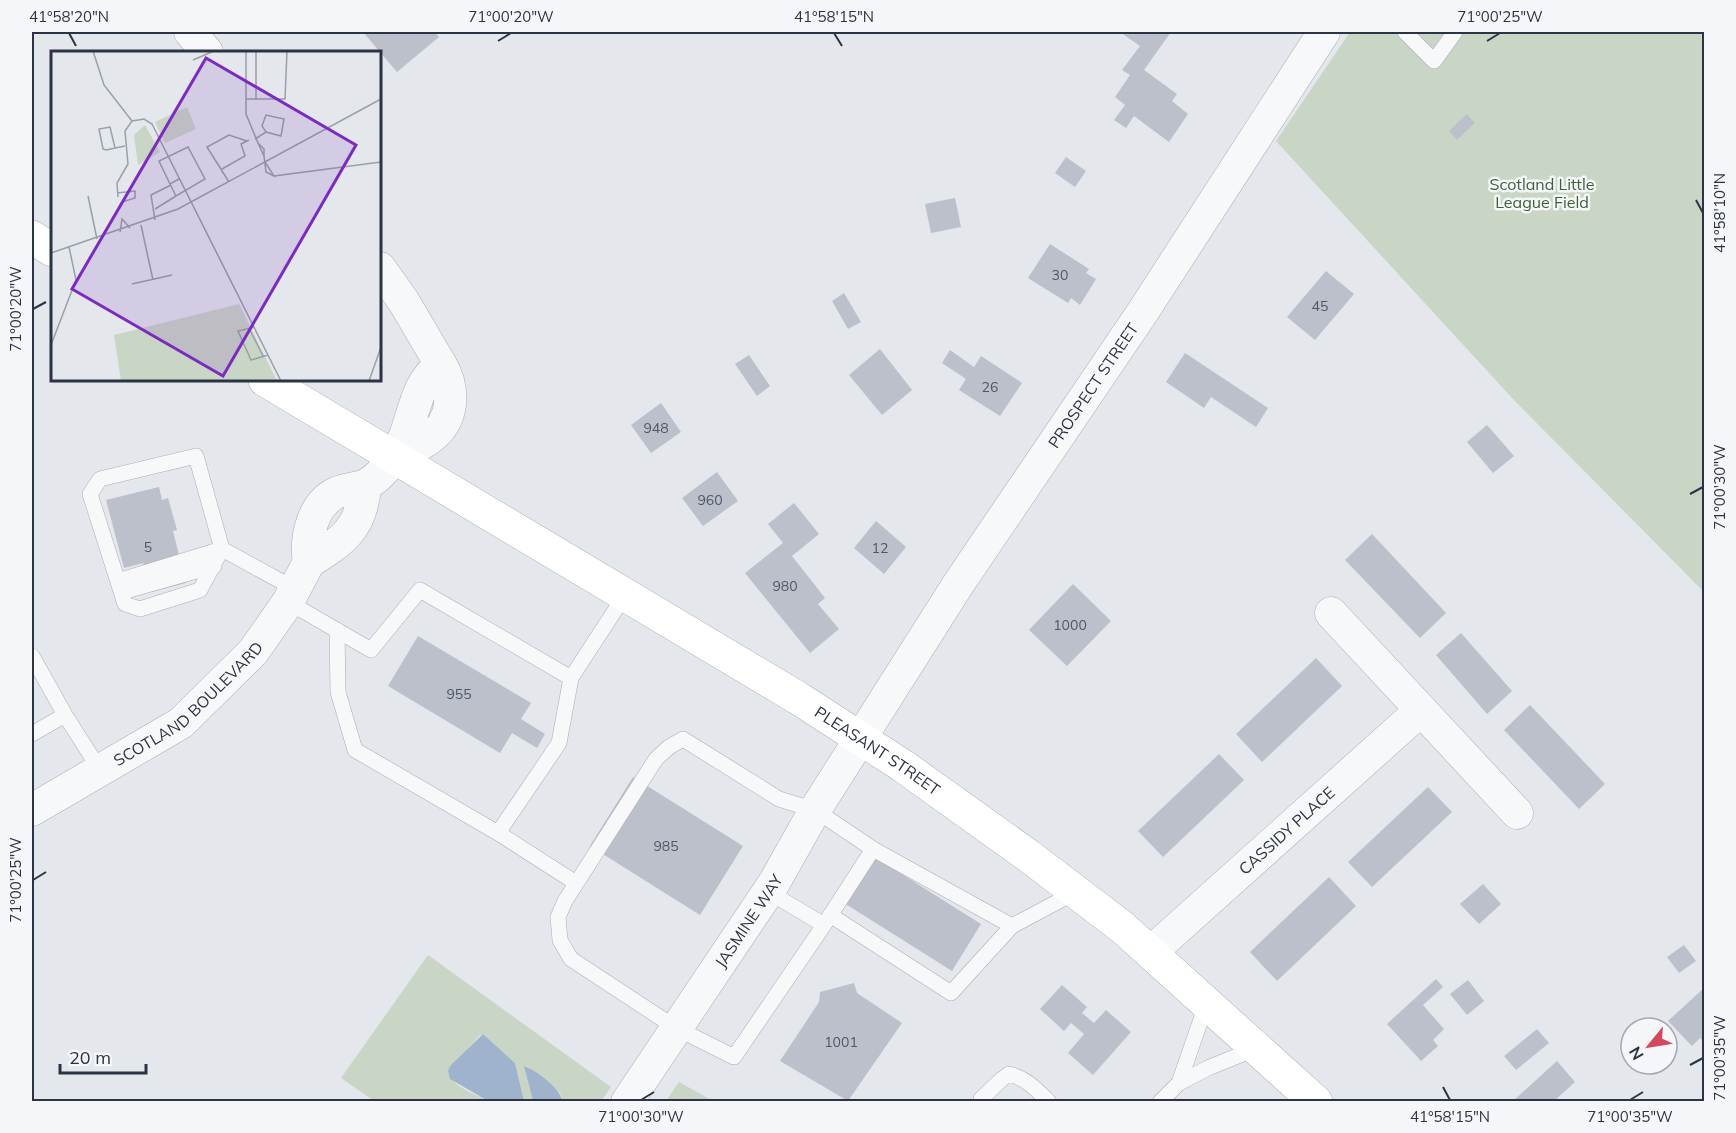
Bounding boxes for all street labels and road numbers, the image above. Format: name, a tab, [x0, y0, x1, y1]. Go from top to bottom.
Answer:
street label: PROSPECT STREET	[1043, 319, 1143, 452]
street label: SCOTLAND BOULEVARD	[110, 638, 267, 770]
street label: PLEASANT STREET	[811, 702, 944, 800]
street label: CASSIDY PLACE	[1234, 782, 1339, 879]
street label: JASMINE WAY	[710, 871, 787, 971]

